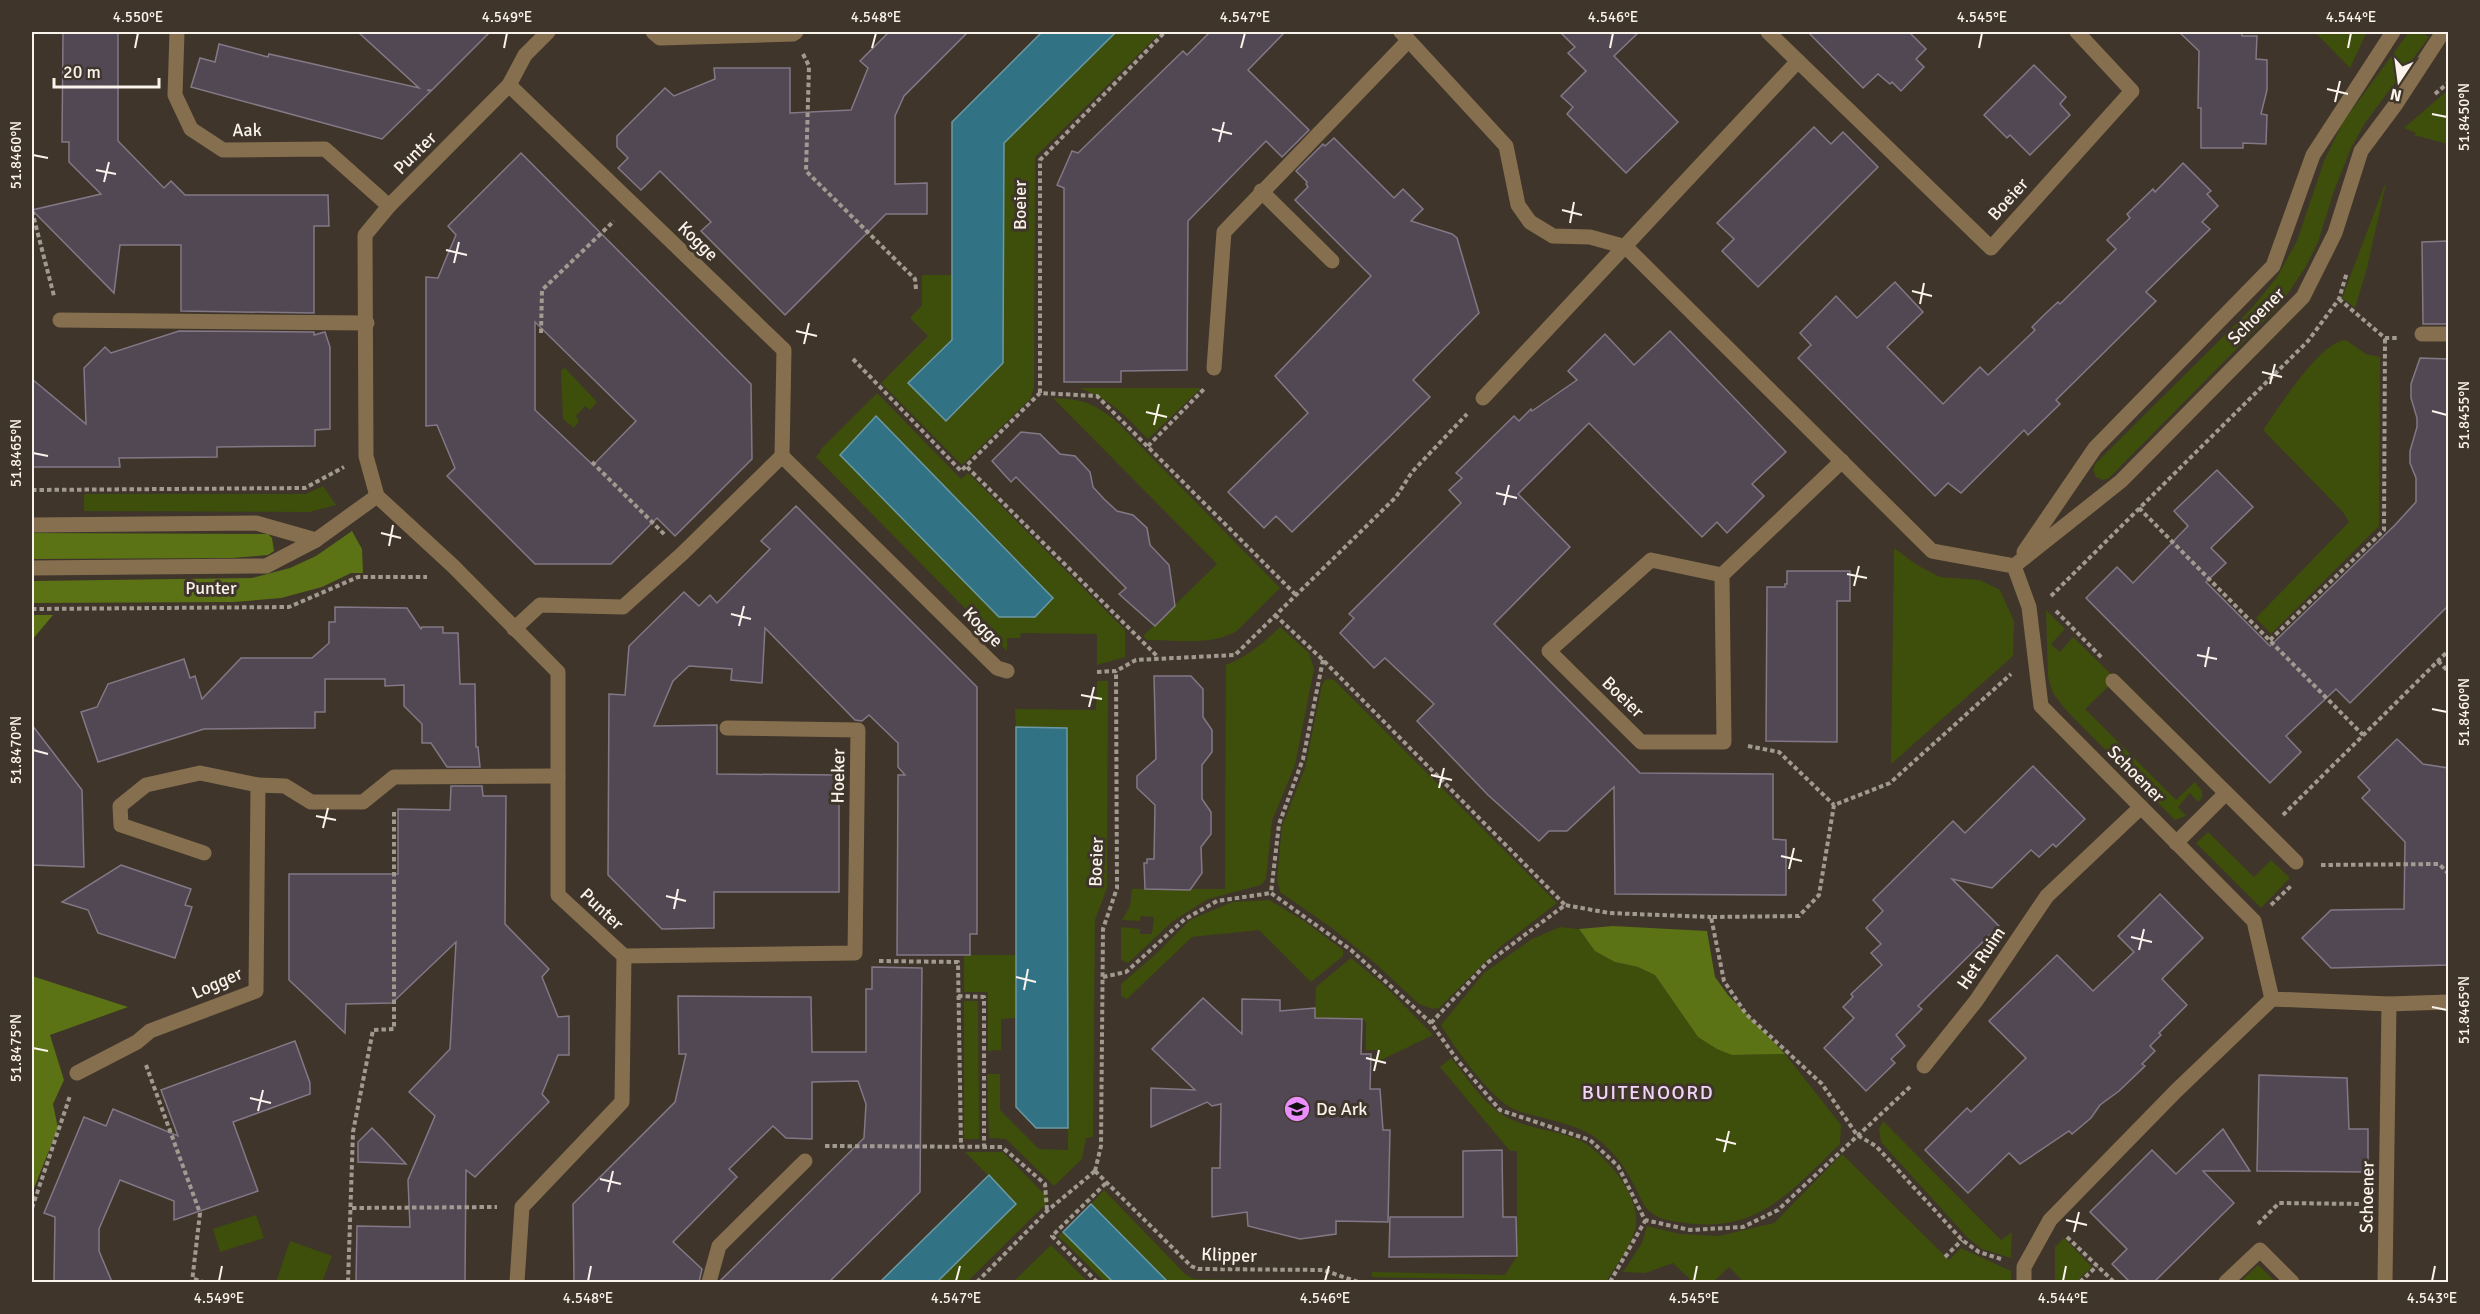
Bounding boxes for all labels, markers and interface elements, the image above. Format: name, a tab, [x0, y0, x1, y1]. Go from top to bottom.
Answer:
text: 4.550°E	[113, 8, 163, 26]
text: 4.549°E	[482, 8, 532, 26]
text: 4.548°E	[851, 8, 901, 26]
text: 4.547°E	[1220, 8, 1270, 26]
text: 4.546°E	[1588, 8, 1638, 26]
text: 4.545°E	[1957, 8, 2007, 26]
text: 4.544°E	[2326, 8, 2376, 26]
scale bar	[54, 51, 159, 89]
north arrow	[2369, 51, 2429, 111]
text: 20 m	[63, 61, 101, 83]
text: 51.8450°N	[2455, 83, 2473, 151]
text: N	[2388, 84, 2404, 106]
street label: Aak	[232, 119, 262, 141]
text: 51.8460°N	[7, 121, 25, 189]
street label: Punter	[389, 127, 441, 179]
street label: Boeier	[1983, 173, 2033, 225]
street label: Boeier	[1009, 180, 1031, 230]
street label: Kogge	[673, 216, 723, 266]
street label: Schoener	[2223, 282, 2290, 349]
text: 51.8455°N	[2455, 381, 2473, 449]
text: 51.8465°N	[7, 419, 25, 487]
street label: Punter	[185, 577, 237, 599]
street label: Kogge	[958, 602, 1008, 652]
street label: Boeier	[1597, 672, 1649, 722]
text: 51.8460°N	[2455, 678, 2473, 746]
text: 51.8470°N	[7, 716, 25, 784]
street label: Schoener	[2103, 741, 2170, 808]
street label: Hoeker	[827, 748, 849, 804]
street label: Boeier	[1084, 836, 1108, 887]
street label: Punter	[576, 883, 629, 935]
street label: Het Ruim	[1952, 922, 2010, 994]
street label: Logger	[188, 962, 246, 1004]
text: 51.8465°N	[2455, 976, 2473, 1044]
text: 51.8475°N	[7, 1014, 25, 1082]
district label: BUITENOORD	[1582, 1080, 1714, 1105]
school or university icon: De Ark	[1282, 1094, 1312, 1124]
place label: De Ark	[1316, 1098, 1367, 1120]
street label: Schoener	[2355, 1160, 2379, 1233]
street label: Klipper	[1201, 1243, 1257, 1267]
text: 4.549°E	[194, 1289, 244, 1307]
text: 4.548°E	[563, 1289, 613, 1307]
text: 4.547°E	[931, 1289, 981, 1307]
text: 4.546°E	[1300, 1289, 1350, 1307]
text: 4.545°E	[1669, 1289, 1719, 1307]
text: 4.544°E	[2038, 1289, 2088, 1307]
text: 4.543°E	[2407, 1289, 2457, 1307]

